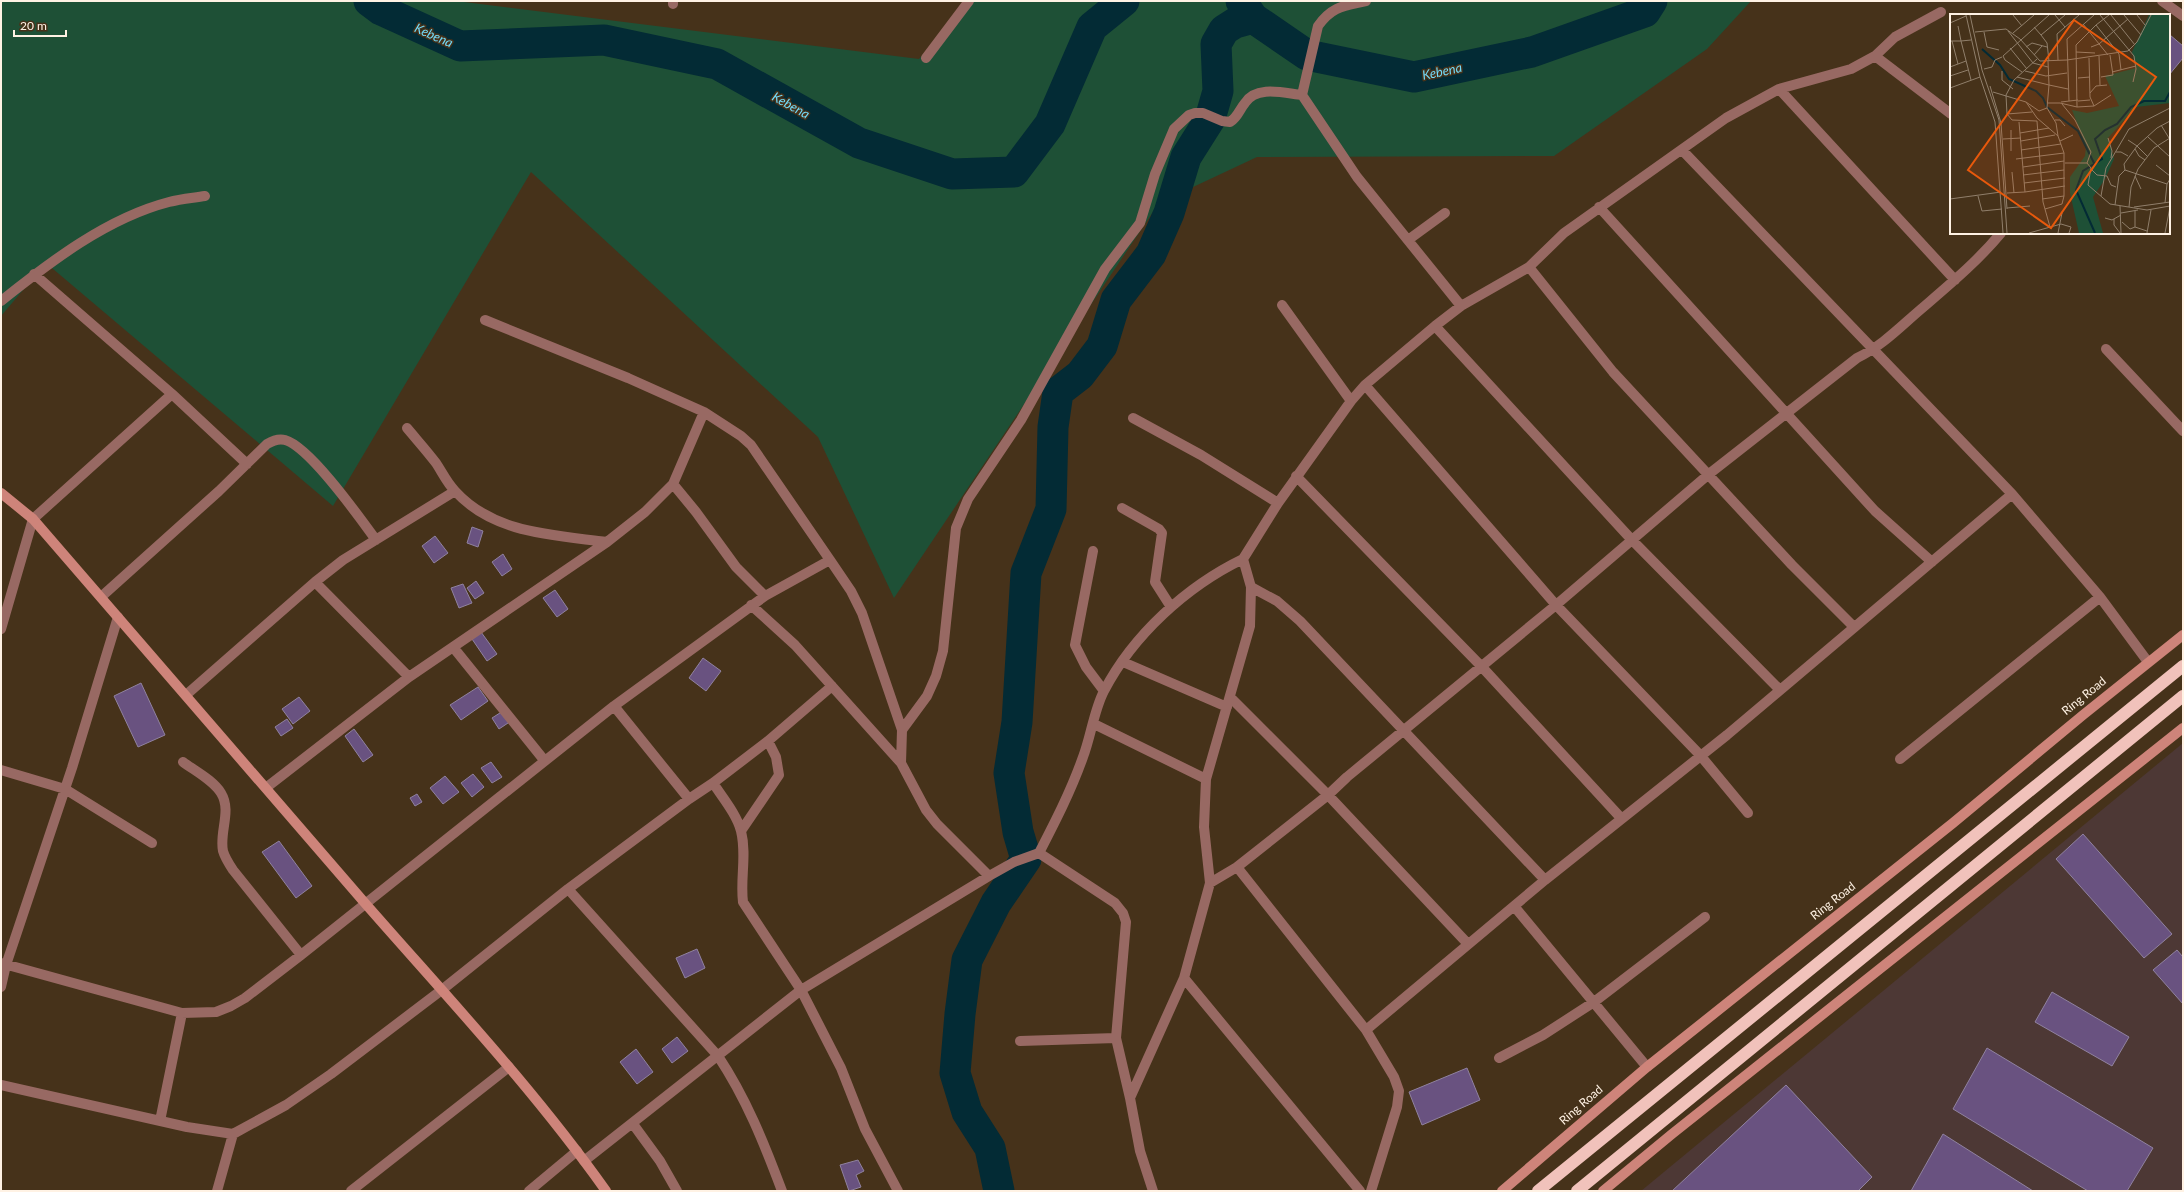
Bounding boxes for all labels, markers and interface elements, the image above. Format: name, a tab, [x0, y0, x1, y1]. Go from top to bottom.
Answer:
scale bar	[14, 12, 66, 38]
inset map	[1950, 14, 2170, 234]
text: 20 m	[20, 18, 47, 33]
water label: Kebena	[412, 19, 456, 51]
water label: Kebena	[1421, 59, 1464, 83]
water label: Kebena	[769, 88, 813, 122]
street label: Ring Road	[2058, 673, 2109, 718]
street label: Ring Road	[1807, 878, 1858, 923]
street label: Ring Road	[1556, 1082, 1606, 1128]

